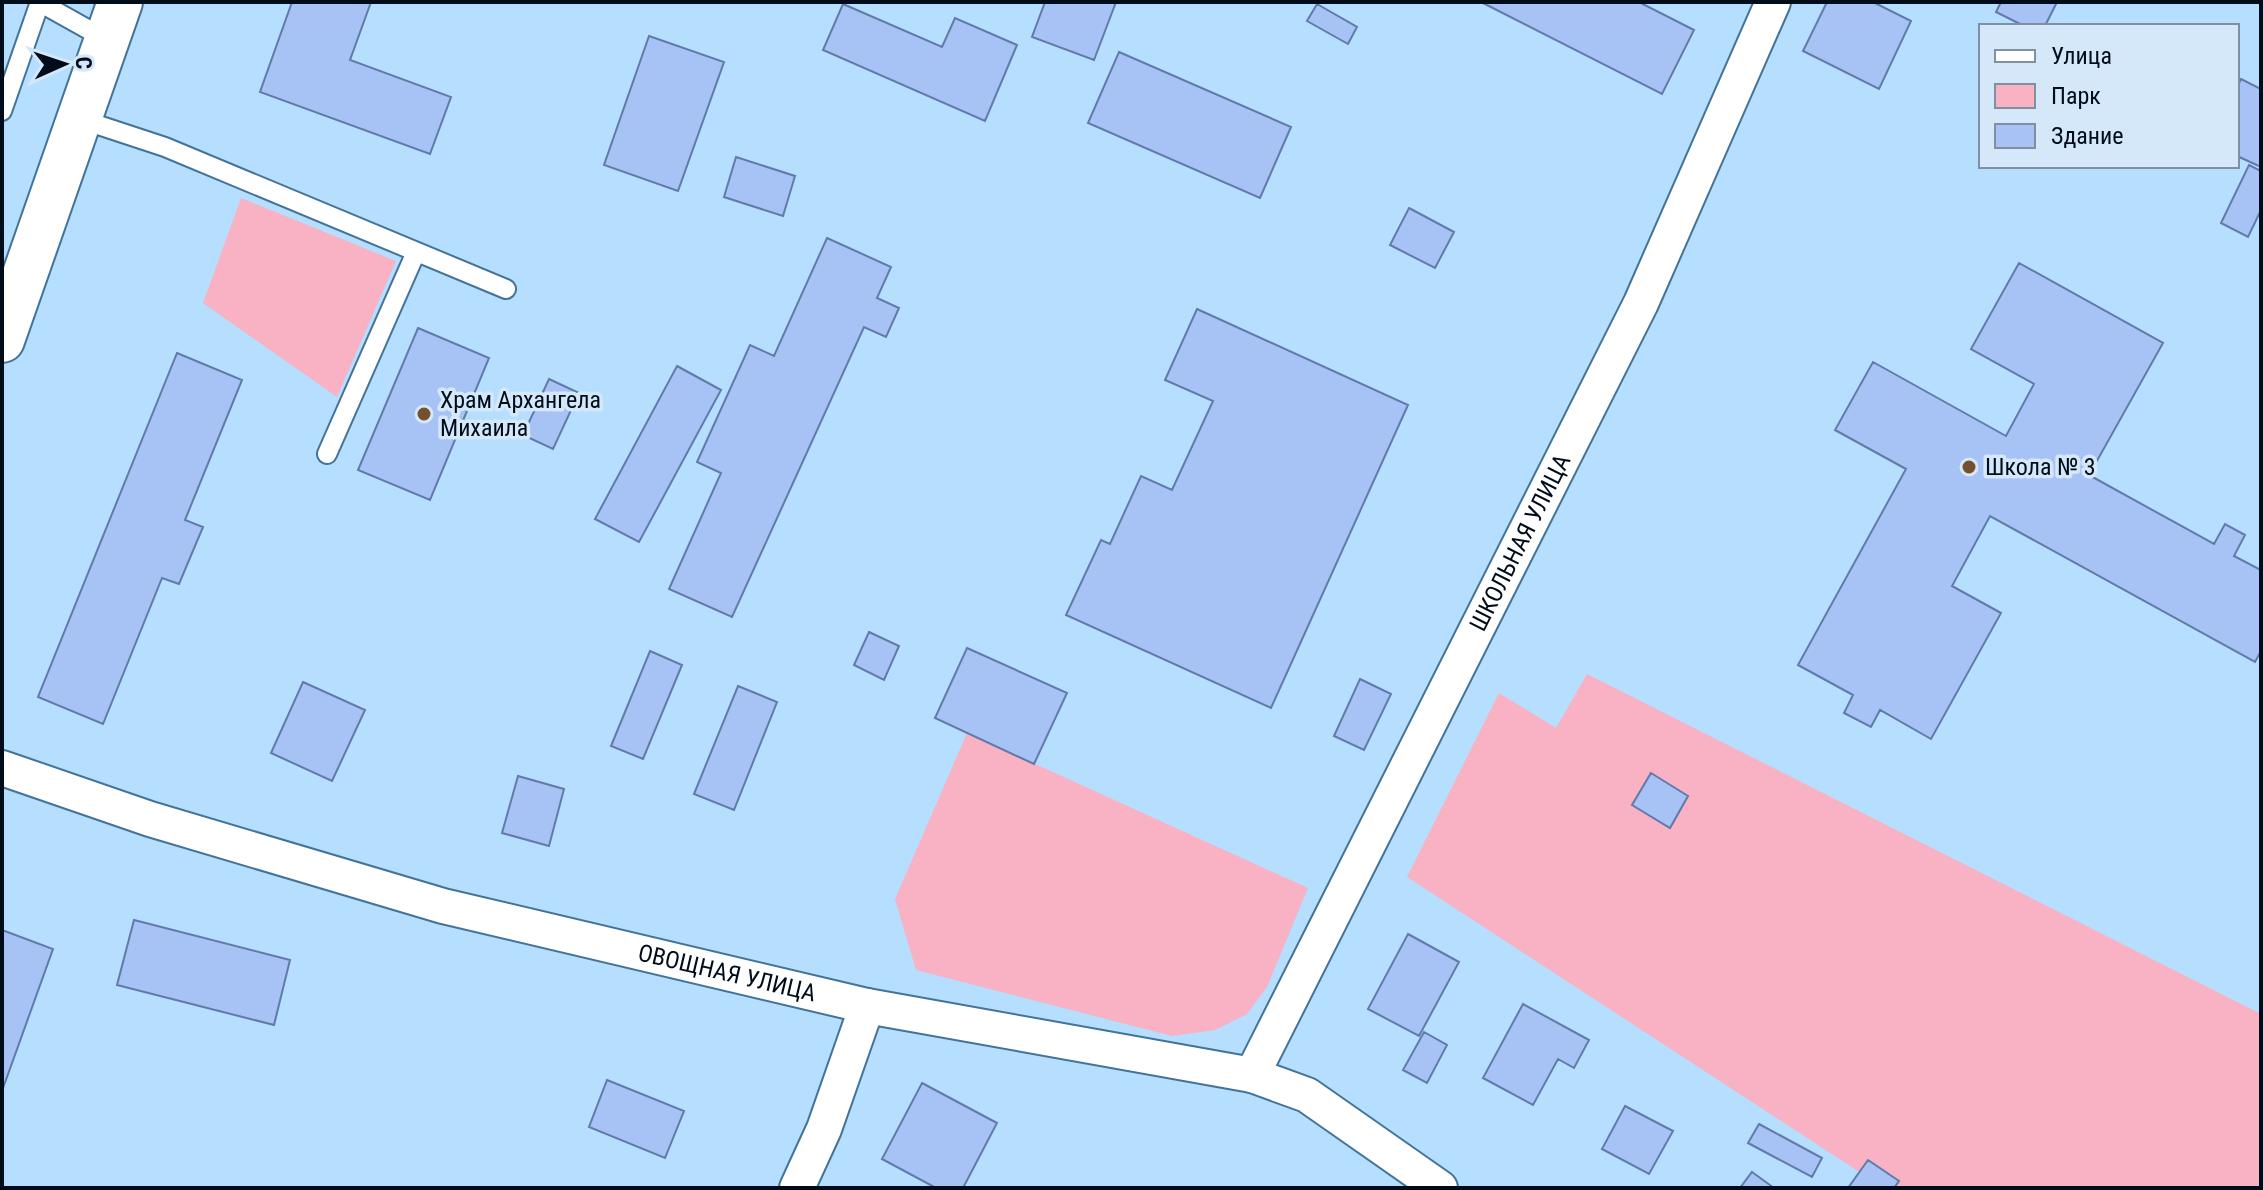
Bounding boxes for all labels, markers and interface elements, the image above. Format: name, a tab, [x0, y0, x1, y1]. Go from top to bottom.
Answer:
north arrow	[24, 24, 104, 104]
legend	[1979, 24, 2239, 168]
text: Улица	[2051, 42, 2112, 70]
text: С	[71, 56, 96, 70]
text: Парк	[2051, 82, 2101, 110]
text: Здание	[2051, 122, 2123, 150]
place label: Храм Архангела Михаила	[440, 386, 601, 442]
marker: Храм Архангела Михаила	[415, 405, 433, 423]
street label: ШКОЛЬНАЯ УЛИЦА	[1464, 450, 1576, 636]
place label: Школа № 3	[1985, 453, 2096, 481]
marker: Школа № 3	[1960, 458, 1978, 476]
street label: ОВОЩНАЯ УЛИЦА	[635, 939, 819, 1008]

